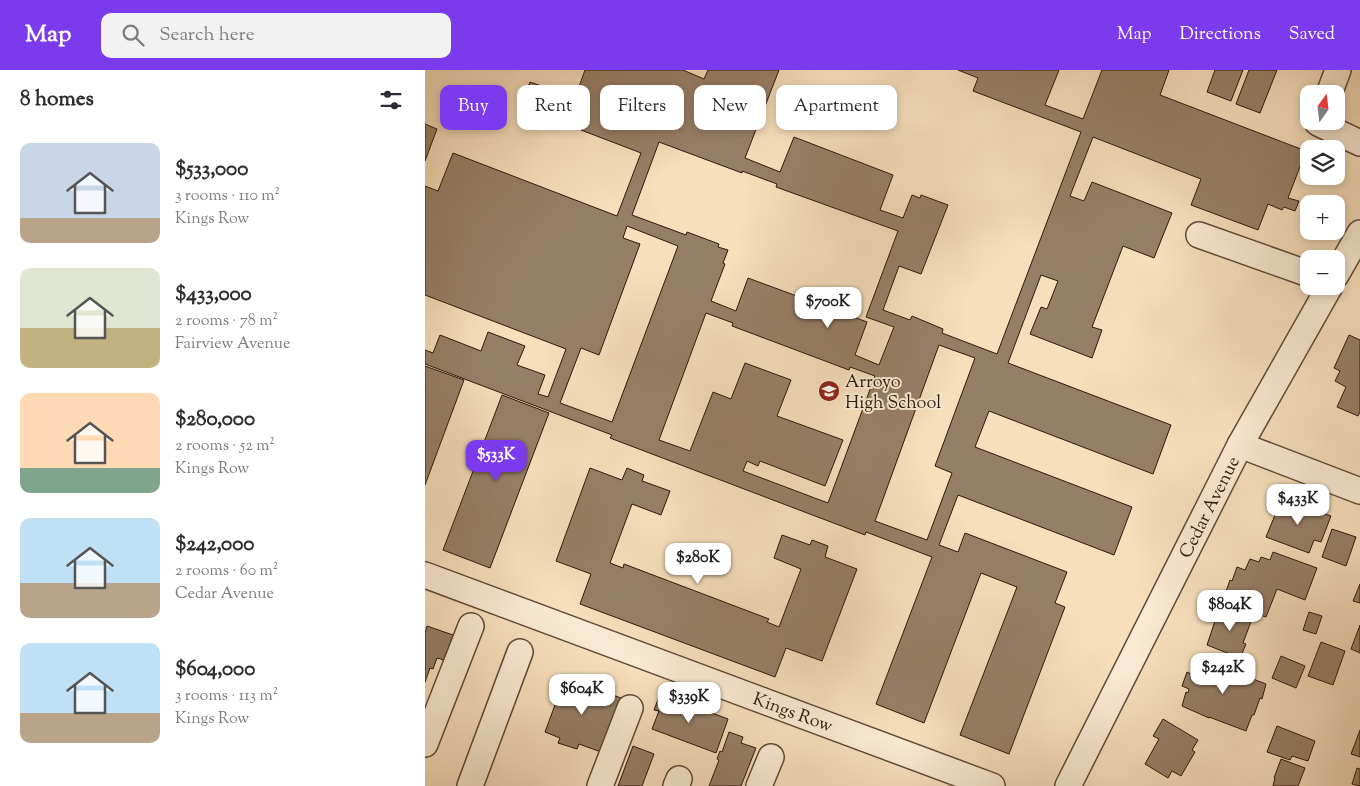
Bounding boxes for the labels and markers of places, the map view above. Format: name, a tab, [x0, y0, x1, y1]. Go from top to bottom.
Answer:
pin: $700K	[793, 286, 863, 329]
place label: Arroyo High School	[845, 370, 941, 417]
school or university icon: Arroyo High School	[817, 379, 841, 403]
pin: $533K	[461, 440, 531, 482]
pin: $433K	[1263, 484, 1333, 526]
pin: $280K	[663, 542, 733, 585]
pin: $804K	[1195, 590, 1265, 632]
pin: $242K	[1188, 652, 1258, 695]
pin: $604K	[547, 674, 617, 716]
pin: $339K	[654, 682, 724, 724]

